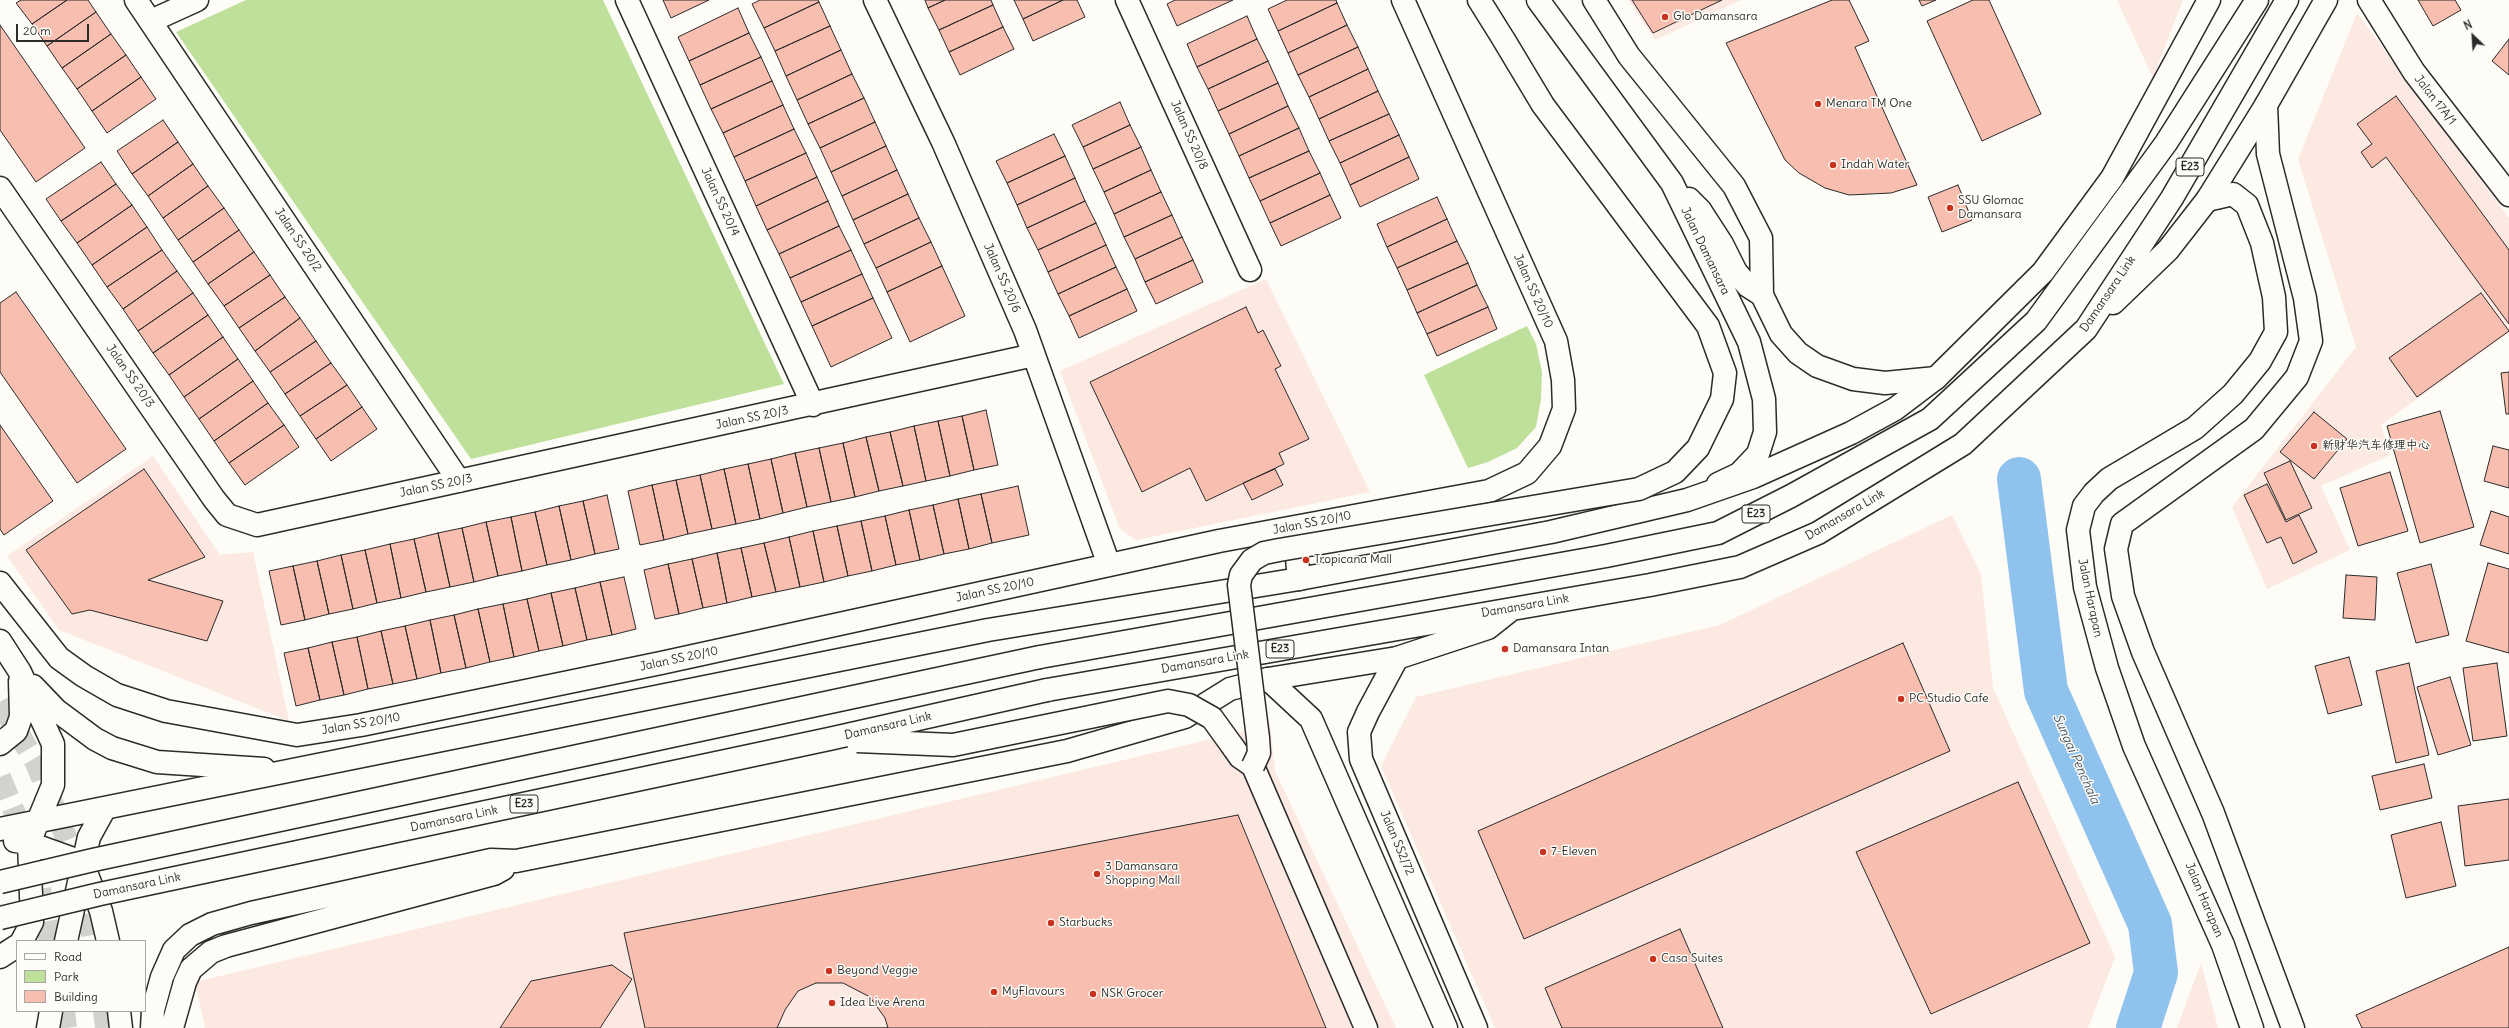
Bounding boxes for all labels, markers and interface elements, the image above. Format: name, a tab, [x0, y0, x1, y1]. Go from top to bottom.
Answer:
place label: Glo Damansara	[1673, 10, 1758, 24]
marker: Glo Damansara	[1660, 12, 1670, 22]
scale bar	[18, 16, 91, 42]
north arrow	[2453, 16, 2493, 56]
text: N	[2462, 17, 2474, 33]
text: 20 m	[23, 23, 51, 38]
street label: Jalan 17A/1	[2411, 72, 2459, 128]
place label: Menara TM One	[1826, 97, 1912, 111]
street label: Jalan SS 20/8	[1167, 98, 1211, 172]
marker: Menara TM One	[1813, 99, 1823, 109]
place label: Indah Water	[1841, 158, 1909, 172]
road number: E23	[2176, 158, 2204, 176]
marker: Indah Water	[1828, 160, 1838, 170]
street label: Jalan SS 20/4	[698, 165, 742, 239]
place label: SSU Glomac Damansara	[1958, 194, 2024, 222]
marker: SSU Glomac Damansara	[1945, 203, 1955, 213]
street label: Jalan SS 20/2	[271, 205, 325, 275]
street label: Jalan Damansara	[1678, 205, 1732, 297]
street label: Jalan SS 20/6	[980, 241, 1024, 315]
street label: Jalan SS 20/10	[1510, 252, 1556, 330]
street label: Damansara Link	[2077, 253, 2139, 335]
street label: Jalan SS 20/3	[103, 342, 157, 410]
street label: Jalan SS 20/3	[714, 403, 790, 433]
place label: 新财华汽车修理中心	[2322, 439, 2430, 453]
marker: 新财华汽车修理中心	[2309, 441, 2319, 451]
street label: Jalan SS 20/3	[398, 471, 474, 501]
street label: Damansara Link	[1803, 487, 1887, 543]
road number: E23	[1742, 505, 1770, 523]
street label: Jalan SS 20/10	[1271, 508, 1353, 538]
place label: Tropicana Mall	[1314, 553, 1392, 567]
marker: Tropicana Mall	[1301, 555, 1311, 565]
street label: Jalan Harapan	[2075, 557, 2105, 639]
street label: Jalan SS 20/10	[954, 575, 1036, 605]
street label: Damansara Link	[1480, 591, 1570, 621]
road number: E23	[1266, 640, 1294, 658]
place label: Damansara Intan	[1513, 642, 1609, 656]
street label: Jalan SS 20/10	[638, 644, 720, 674]
marker: Damansara Intan	[1500, 644, 1510, 654]
street label: Damansara Link	[1160, 647, 1250, 677]
place label: PC Studio Cafe	[1909, 692, 1989, 706]
marker: PC Studio Cafe	[1896, 694, 1906, 704]
street label: Damansara Link	[843, 709, 933, 743]
street label: Jalan SS 20/10	[320, 710, 402, 738]
water label: Sungai Penchala	[2049, 712, 2103, 806]
road number: E23	[510, 795, 538, 813]
street label: Damansara Link	[409, 803, 499, 835]
street label: Jalan SS2/72	[1377, 808, 1417, 878]
place label: 7-Eleven	[1551, 845, 1597, 859]
marker: 7-Eleven	[1538, 847, 1548, 857]
place label: 3 Damansara Shopping Mall	[1105, 860, 1180, 888]
street label: Jalan Harapan	[2182, 860, 2226, 940]
marker: 3 Damansara Shopping Mall	[1092, 869, 1102, 879]
street label: Damansara Link	[92, 870, 182, 902]
place label: Starbucks	[1059, 916, 1113, 930]
marker: Starbucks	[1046, 918, 1056, 928]
legend	[16, 940, 146, 1012]
text: Road	[54, 949, 82, 964]
place label: Casa Suites	[1661, 952, 1723, 966]
marker: Casa Suites	[1648, 954, 1658, 964]
place label: Beyond Veggie	[837, 964, 918, 978]
marker: Beyond Veggie	[824, 966, 834, 976]
text: Park	[54, 969, 79, 984]
place label: MyFlavours	[1002, 985, 1065, 999]
marker: MyFlavours	[989, 987, 999, 997]
place label: NSK Grocer	[1101, 987, 1164, 1001]
text: Building	[54, 989, 98, 1004]
marker: NSK Grocer	[1088, 989, 1098, 999]
place label: Idea Live Arena	[840, 996, 925, 1010]
marker: Idea Live Arena	[827, 998, 837, 1008]

